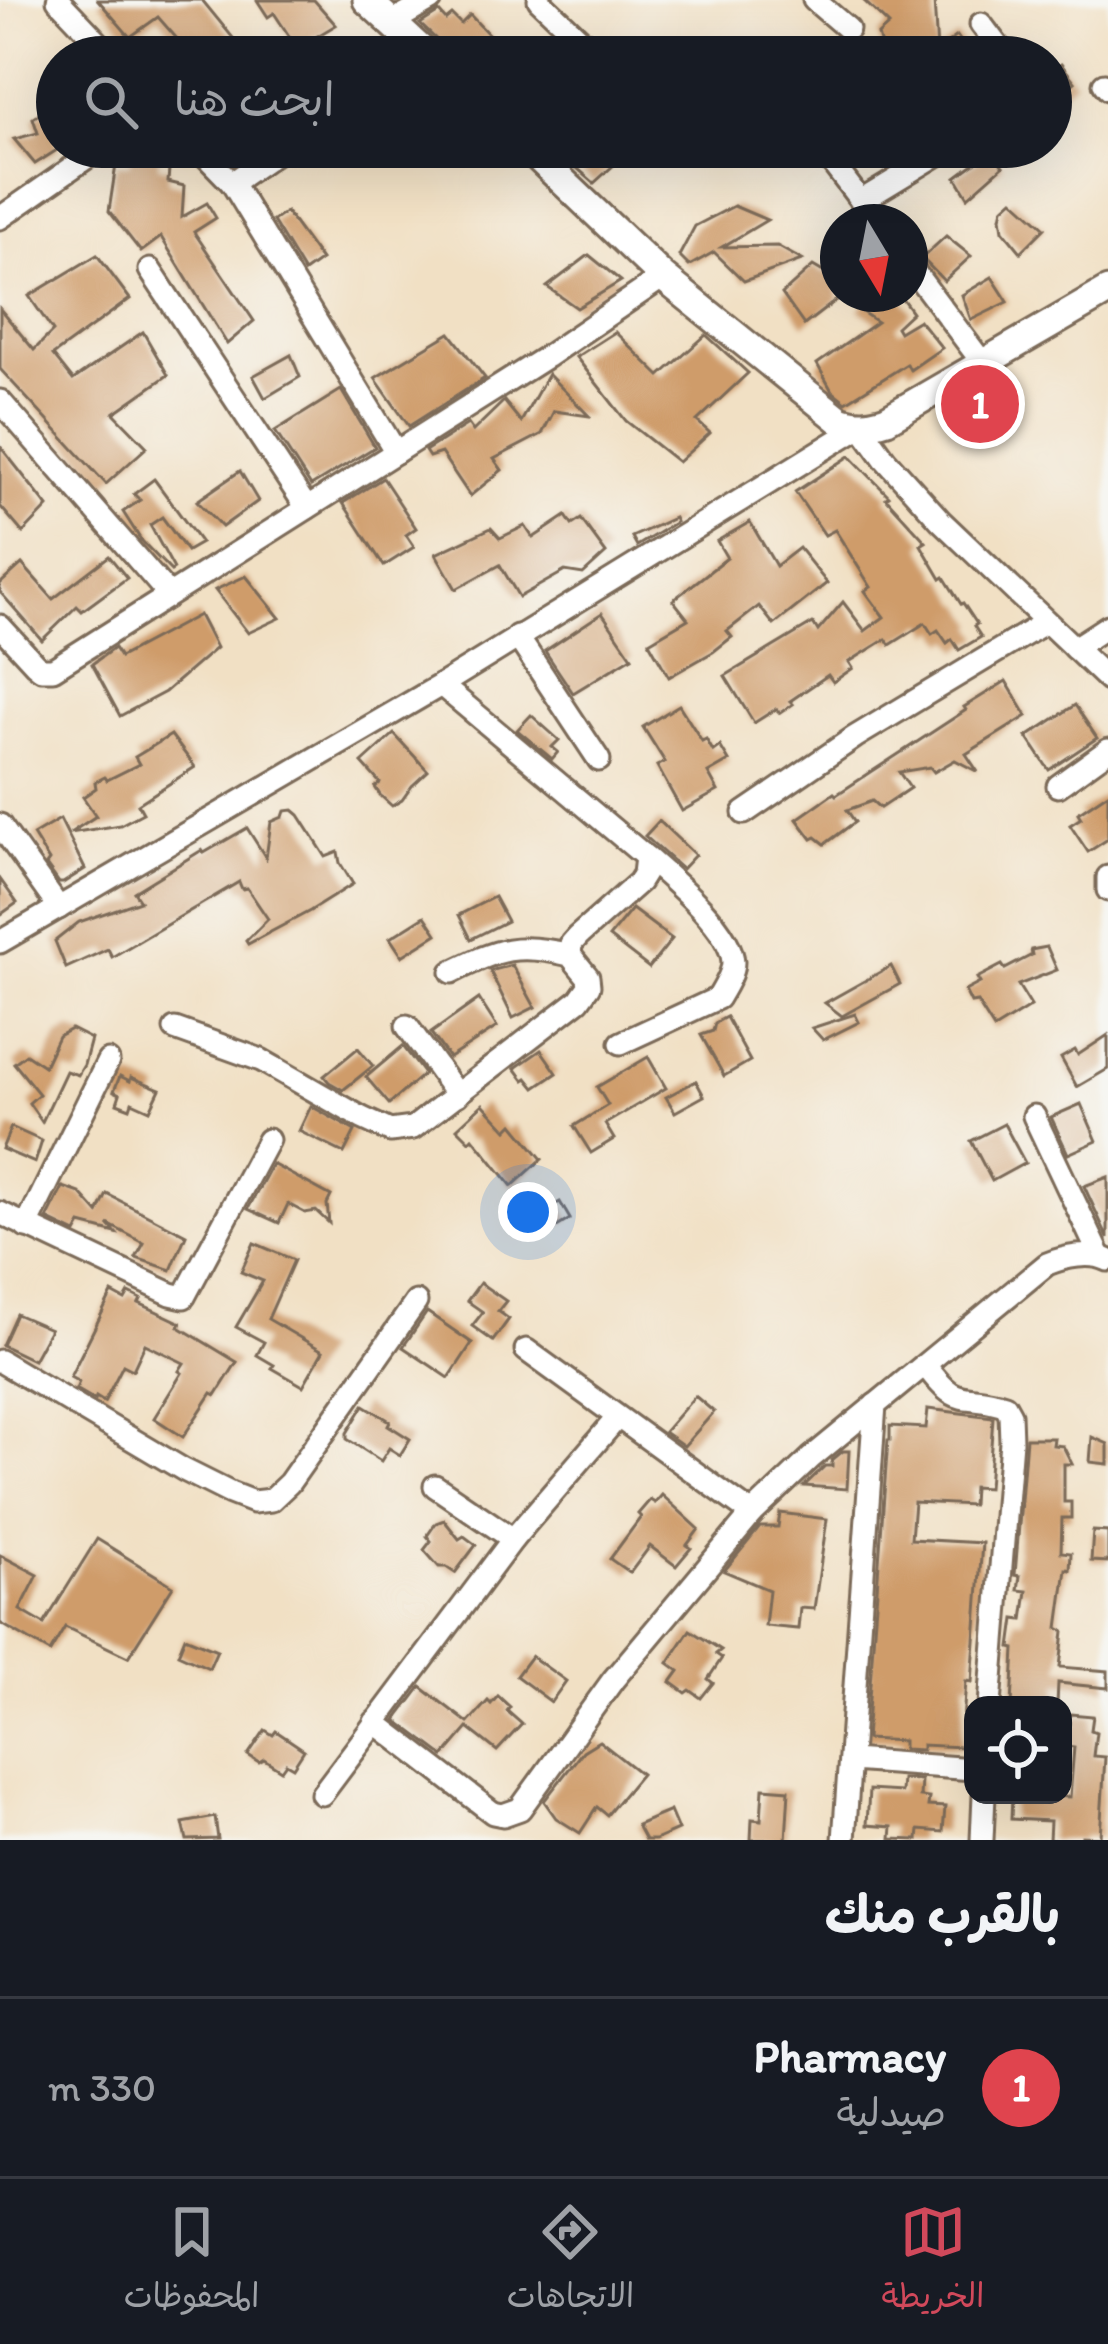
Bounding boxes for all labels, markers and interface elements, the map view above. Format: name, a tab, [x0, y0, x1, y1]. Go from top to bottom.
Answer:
search box	[36, 36, 1072, 168]
icon: search	[78, 69, 144, 135]
text: ابحث هنا	[174, 72, 335, 126]
north arrow	[820, 204, 928, 312]
pin: 1	[941, 359, 1019, 449]
your location	[498, 1182, 558, 1242]
map controls	[964, 1696, 1072, 1804]
button: locate	[964, 1696, 1072, 1804]
text: بالقرب منك	[825, 1884, 1060, 1945]
text: Pharmacy	[753, 2029, 946, 2083]
text: 330 m	[48, 2064, 156, 2111]
text: 1	[1012, 2064, 1030, 2111]
text: صيدلية	[836, 2089, 946, 2136]
tab: المحفوظات	[124, 2199, 260, 2325]
tab: الاتجاهات	[507, 2199, 634, 2325]
tab: الخريطة	[881, 2199, 984, 2325]

